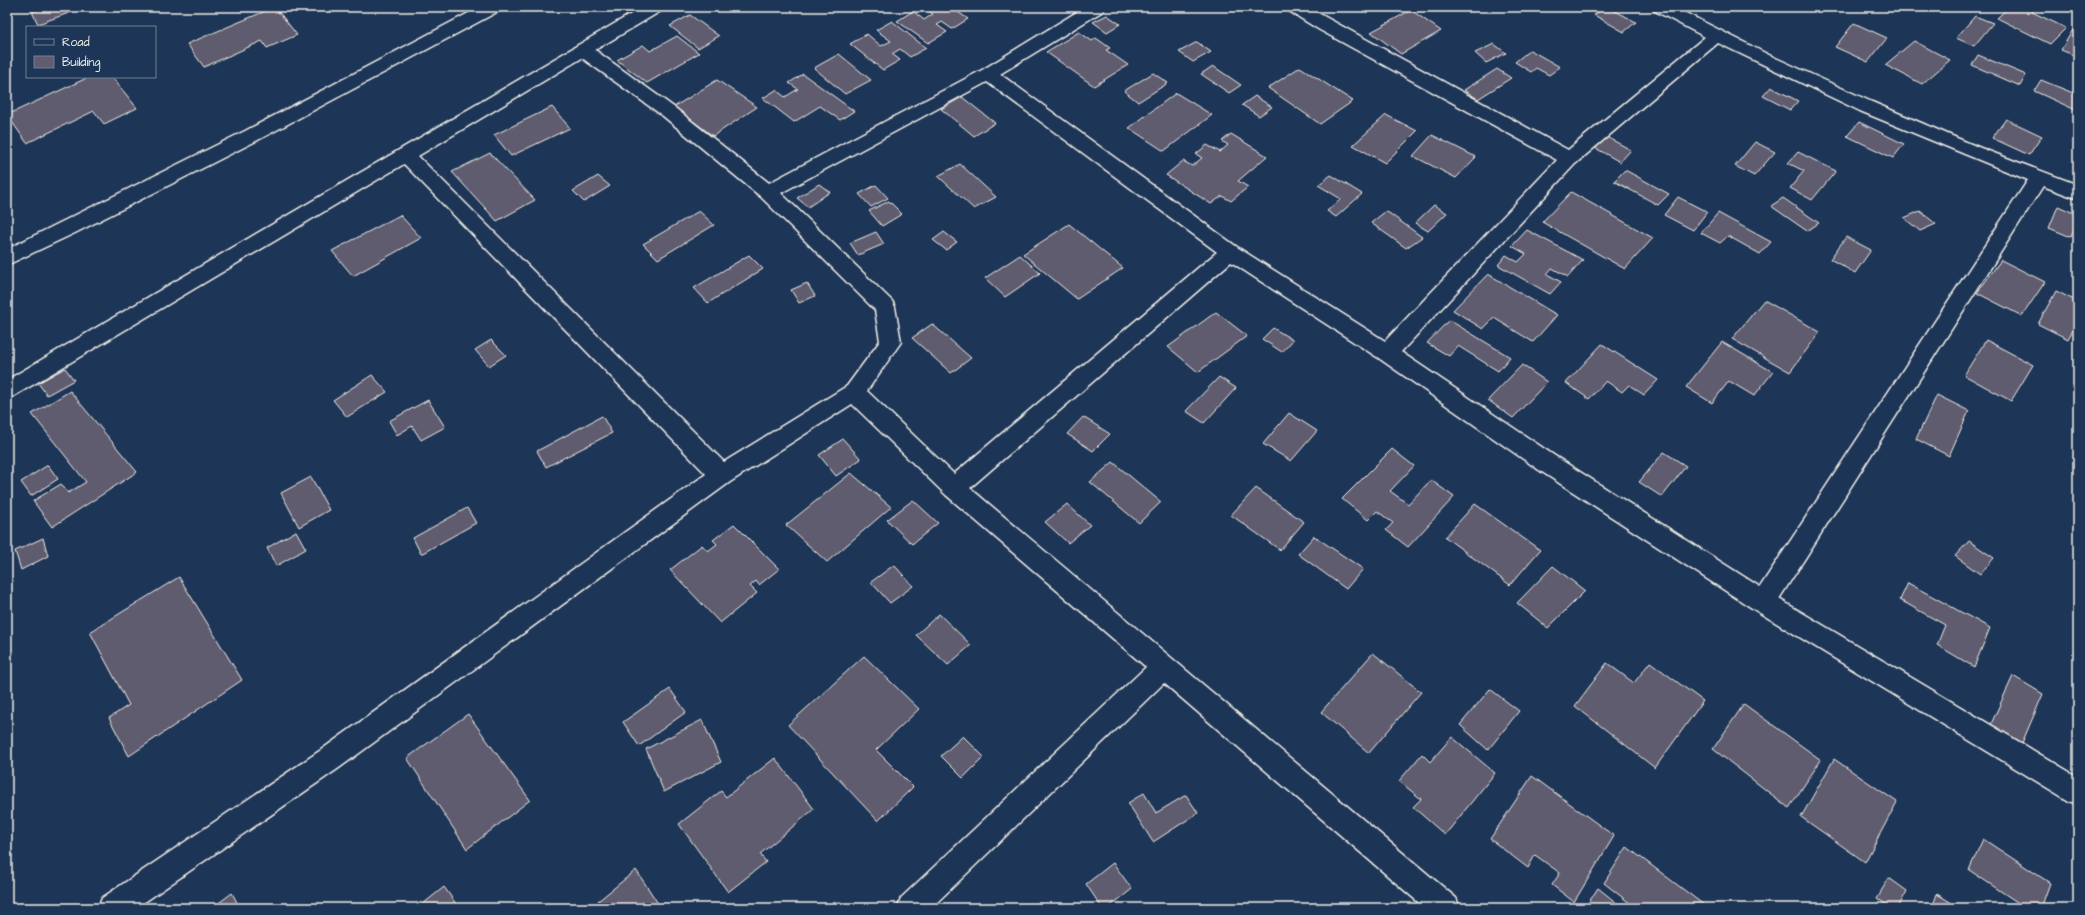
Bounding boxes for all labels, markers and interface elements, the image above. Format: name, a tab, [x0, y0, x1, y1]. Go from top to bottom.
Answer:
legend	[26, 26, 156, 78]
text: Road	[62, 34, 90, 51]
text: Building	[62, 54, 100, 72]

